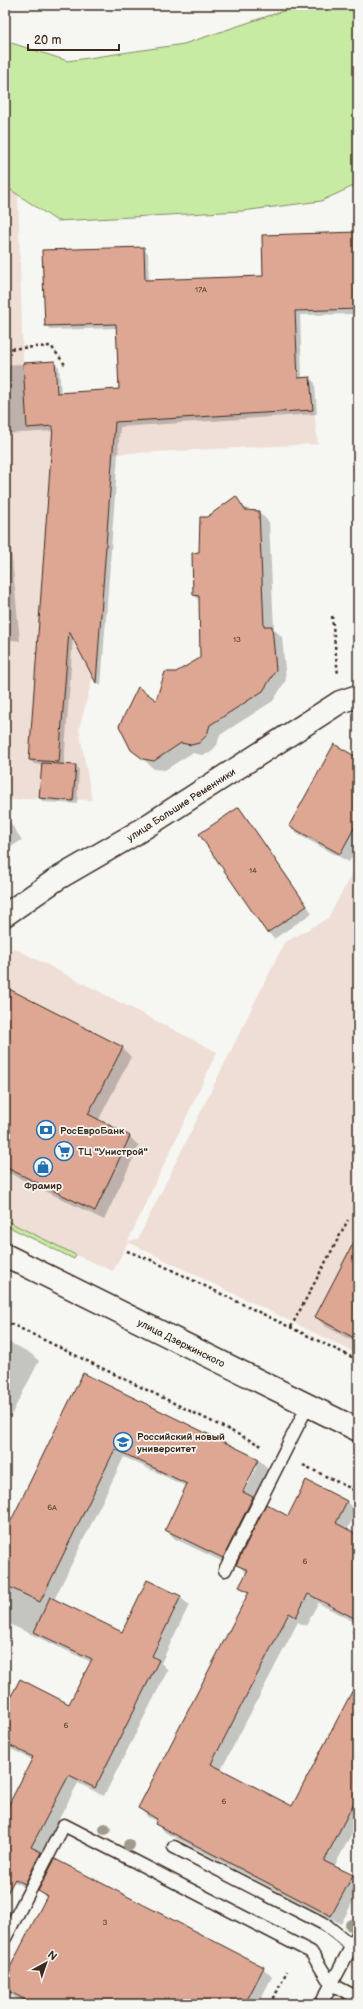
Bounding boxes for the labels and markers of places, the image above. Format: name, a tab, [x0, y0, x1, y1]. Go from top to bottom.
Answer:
bank icon: РосЕвроБанк	[35, 1119, 57, 1141]
place label: РосЕвроБанк	[60, 1125, 125, 1137]
supermarket icon: ТЦ "Унистрой"	[53, 1140, 75, 1162]
place label: ТЦ "Унистрой"	[78, 1146, 148, 1158]
shop icon: Фрамир	[32, 1156, 54, 1178]
place label: Фрамир	[24, 1180, 62, 1192]
school or university icon: Российский новый университет	[112, 1431, 134, 1453]
place label: Российский новый университет	[137, 1431, 225, 1455]

